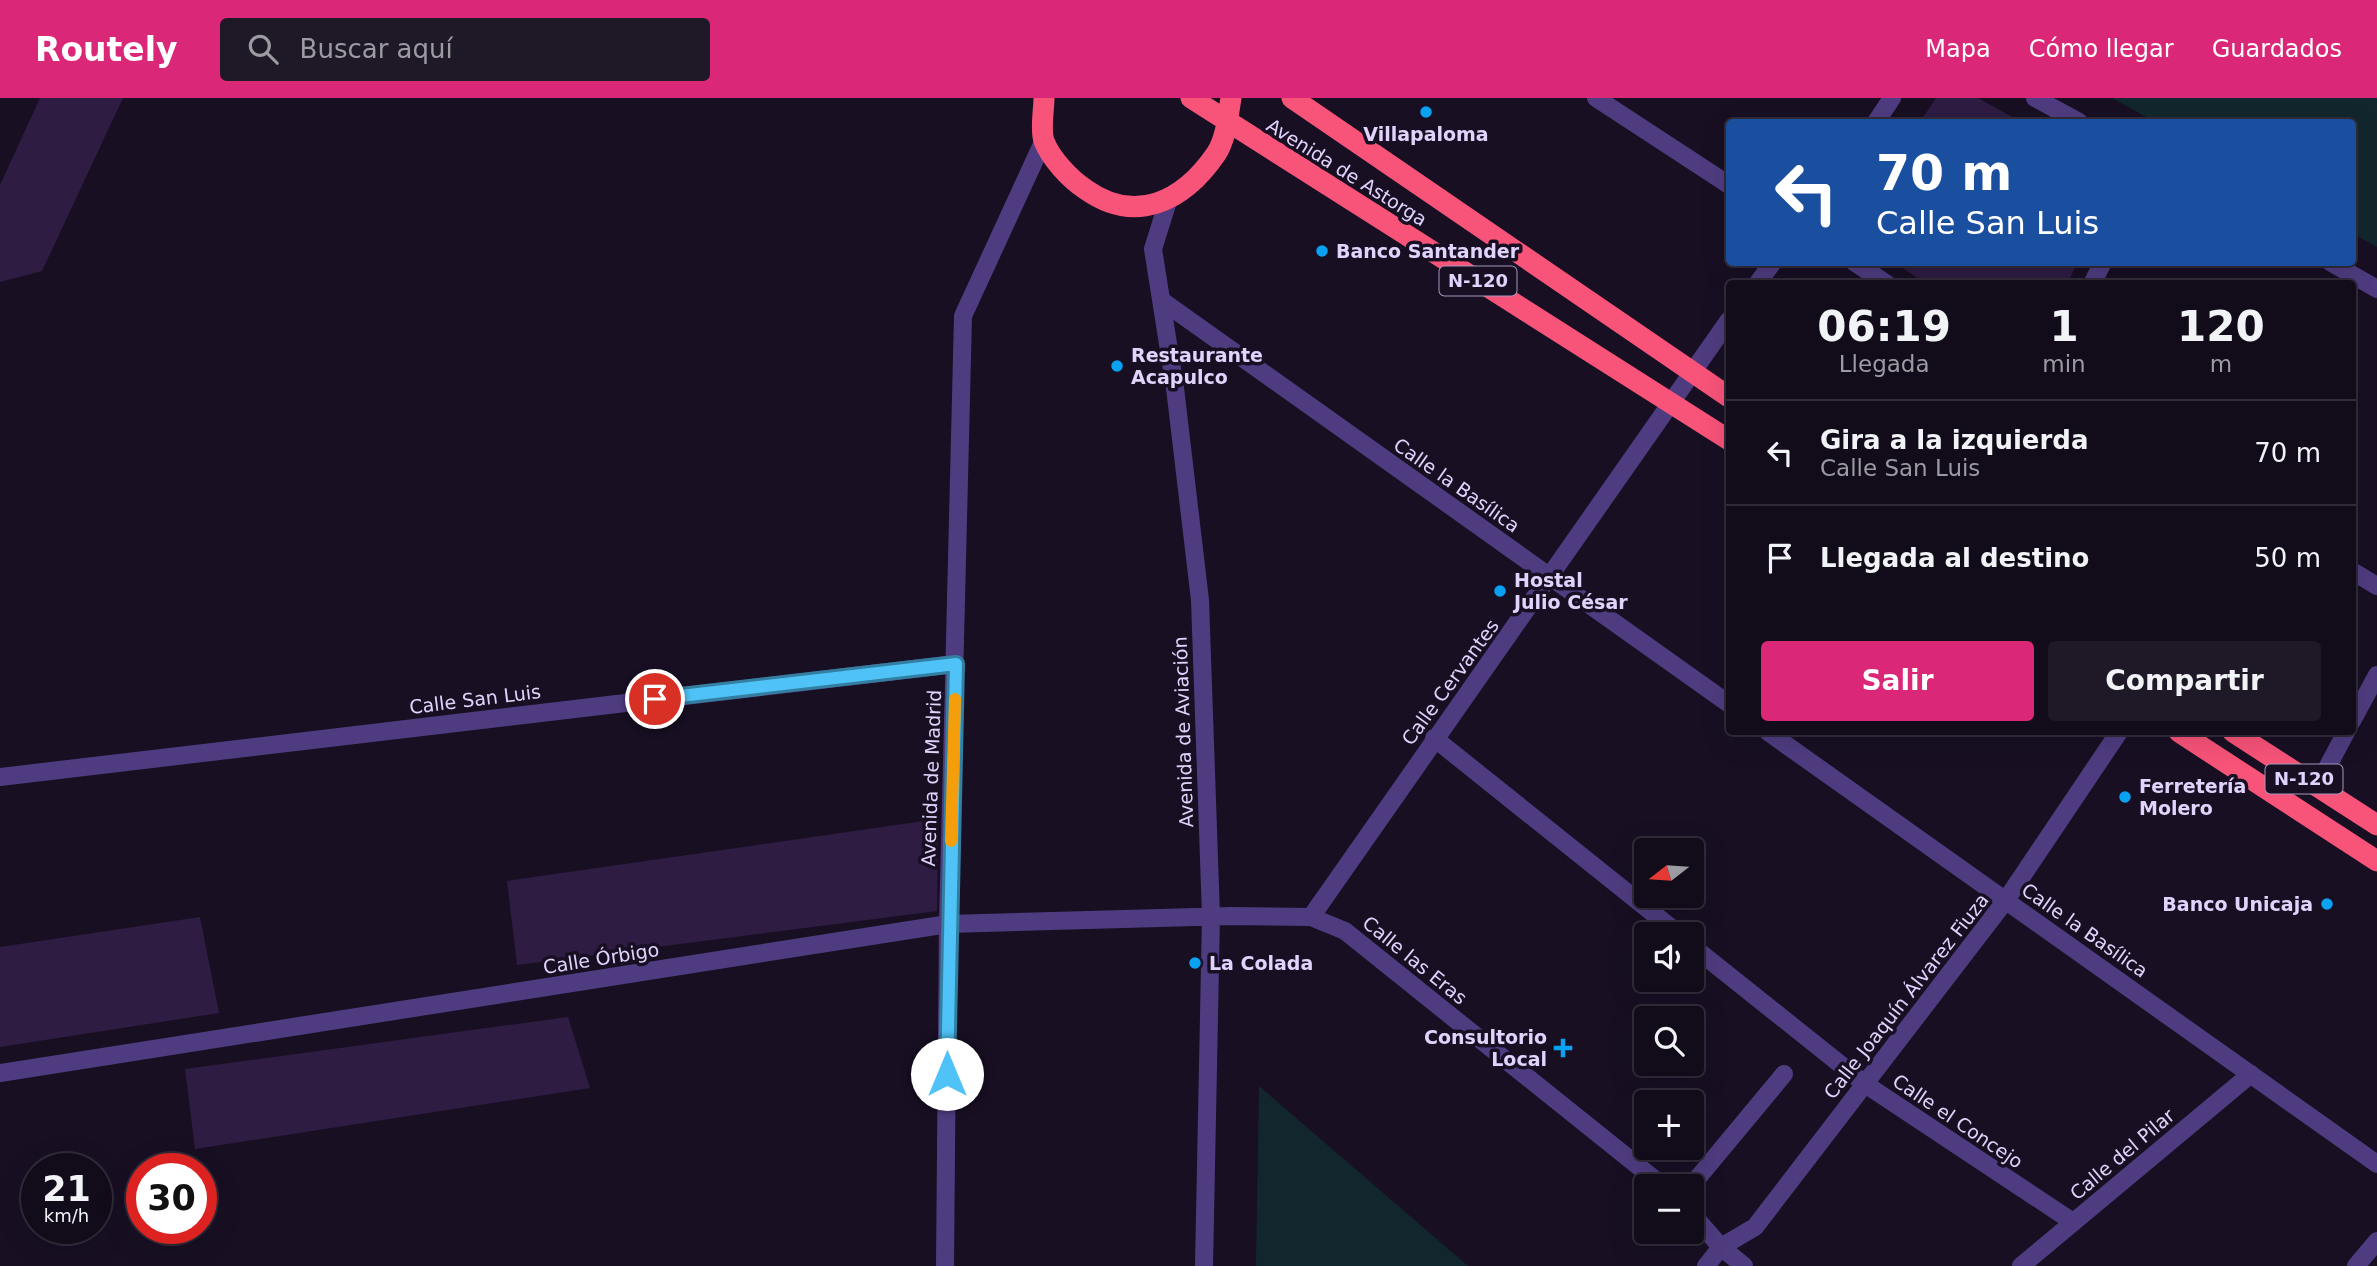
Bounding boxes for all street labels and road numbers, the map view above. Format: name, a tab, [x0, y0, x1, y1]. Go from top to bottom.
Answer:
street label: Avenida de Astorga	[1263, 114, 1431, 230]
road number: N-120	[1440, 266, 1516, 296]
street label: Calle la Basílica	[1390, 433, 1524, 537]
street label: Calle Cervantes	[1397, 615, 1503, 749]
street label: Avenida de Aviación	[1169, 636, 1197, 828]
street label: Calle San Luis	[408, 680, 542, 718]
street label: Avenida de Madrid	[917, 689, 945, 867]
road number: N-120	[2266, 764, 2342, 794]
street label: Calle la Basílica	[2018, 878, 2152, 982]
street label: Calle Joaquín Álvarez Fiuza	[1819, 889, 1993, 1103]
street label: Calle las Eras	[1359, 911, 1471, 1009]
street label: Calle Órbigo	[541, 937, 661, 978]
street label: Calle el Concejo	[1889, 1069, 2027, 1173]
street label: Calle del Pilar	[2065, 1104, 2179, 1204]

